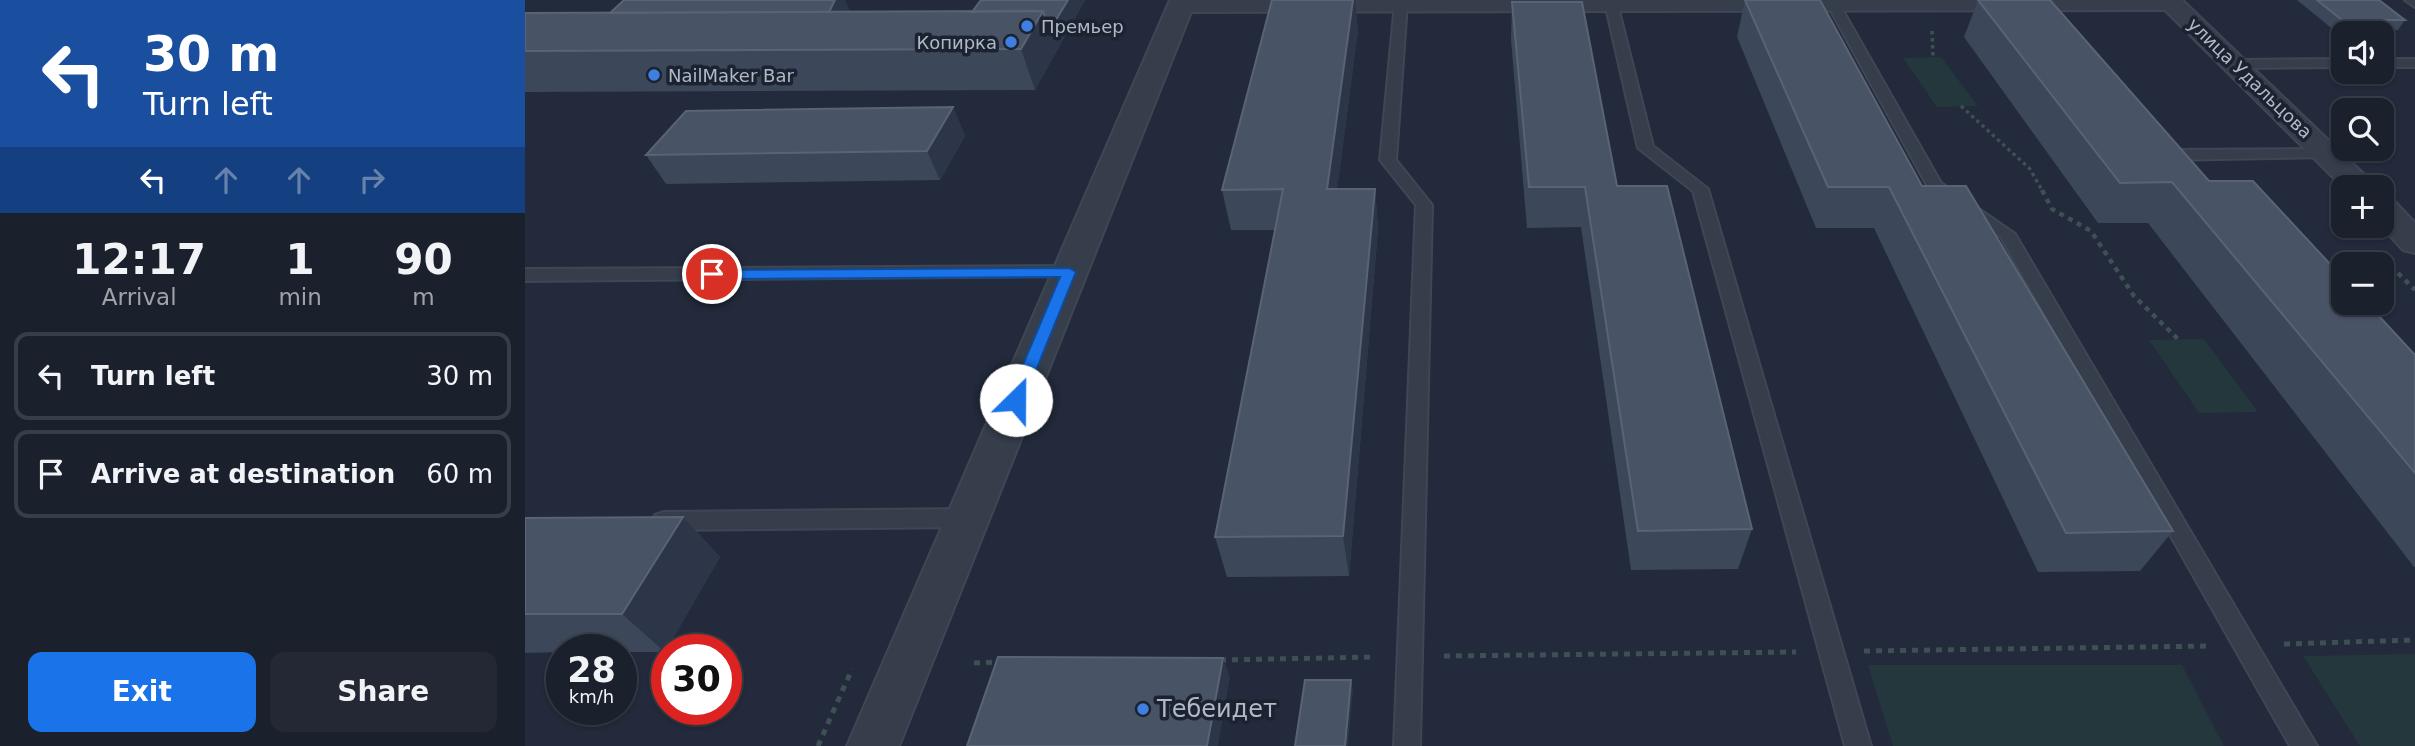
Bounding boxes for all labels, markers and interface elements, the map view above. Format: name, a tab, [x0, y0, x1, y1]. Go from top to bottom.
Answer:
street label: улица Удальцова	[2184, 13, 2316, 143]
place label: Премьер	[1041, 16, 1124, 37]
marker: Премьер	[1019, 18, 1035, 34]
map controls	[2331, 21, 2394, 315]
button: sound	[2331, 21, 2394, 84]
text: 30 m	[143, 26, 279, 83]
icon: left	[28, 28, 119, 119]
place label: Копирка	[916, 32, 997, 53]
marker: Копирка	[1003, 34, 1019, 50]
place label: NailMaker Bar	[668, 65, 794, 86]
marker: NailMaker Bar	[646, 67, 662, 83]
text: Turn left	[143, 85, 273, 123]
button: search	[2331, 98, 2394, 161]
icon: left	[134, 161, 172, 199]
icon: ahead	[207, 161, 245, 199]
icon: ahead	[280, 161, 318, 199]
icon: right	[353, 161, 391, 199]
button: +	[2331, 175, 2394, 238]
text: 12:17	[72, 235, 206, 284]
text: 1	[285, 235, 315, 284]
text: 90	[394, 235, 453, 284]
pin	[682, 244, 742, 304]
button: −	[2331, 252, 2394, 315]
icon: arrive	[693, 255, 731, 293]
text: Arrival	[102, 284, 177, 310]
text: min	[278, 284, 322, 310]
text: m	[412, 284, 435, 310]
icon: left	[32, 357, 70, 395]
text: Turn left	[91, 361, 215, 391]
text: 30 m	[426, 361, 493, 391]
position arrow	[979, 363, 1053, 437]
icon: arrive	[32, 455, 70, 493]
text: Arrive at destination	[91, 459, 395, 489]
text: 60 m	[426, 459, 493, 489]
speed limit sign: 30	[651, 634, 742, 725]
text: 28	[567, 650, 616, 690]
button: Exit	[28, 652, 256, 732]
button: Share	[270, 652, 497, 732]
text: km/h	[569, 686, 614, 707]
place label: Тебеидет	[1156, 695, 1277, 723]
marker: Тебеидет	[1135, 701, 1151, 717]

